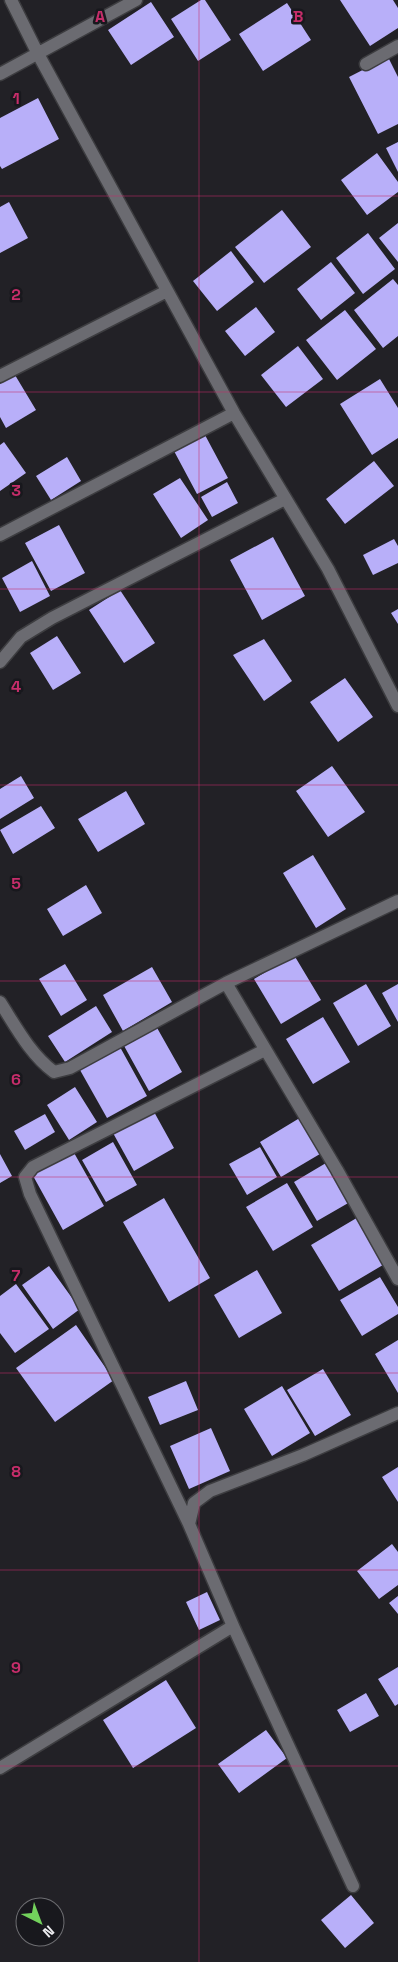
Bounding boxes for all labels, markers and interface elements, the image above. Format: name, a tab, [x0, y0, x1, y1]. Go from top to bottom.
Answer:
text: A	[95, 6, 105, 27]
text: B	[293, 6, 303, 27]
text: 1	[12, 88, 20, 109]
text: 2	[11, 284, 21, 305]
text: 3	[11, 480, 21, 501]
text: 4	[11, 676, 21, 697]
text: 5	[11, 873, 21, 894]
text: 6	[11, 1069, 21, 1090]
text: 7	[12, 1265, 21, 1286]
text: 8	[11, 1461, 21, 1482]
text: 9	[11, 1657, 21, 1678]
north arrow	[15, 1897, 65, 1947]
text: N	[39, 1922, 58, 1941]

